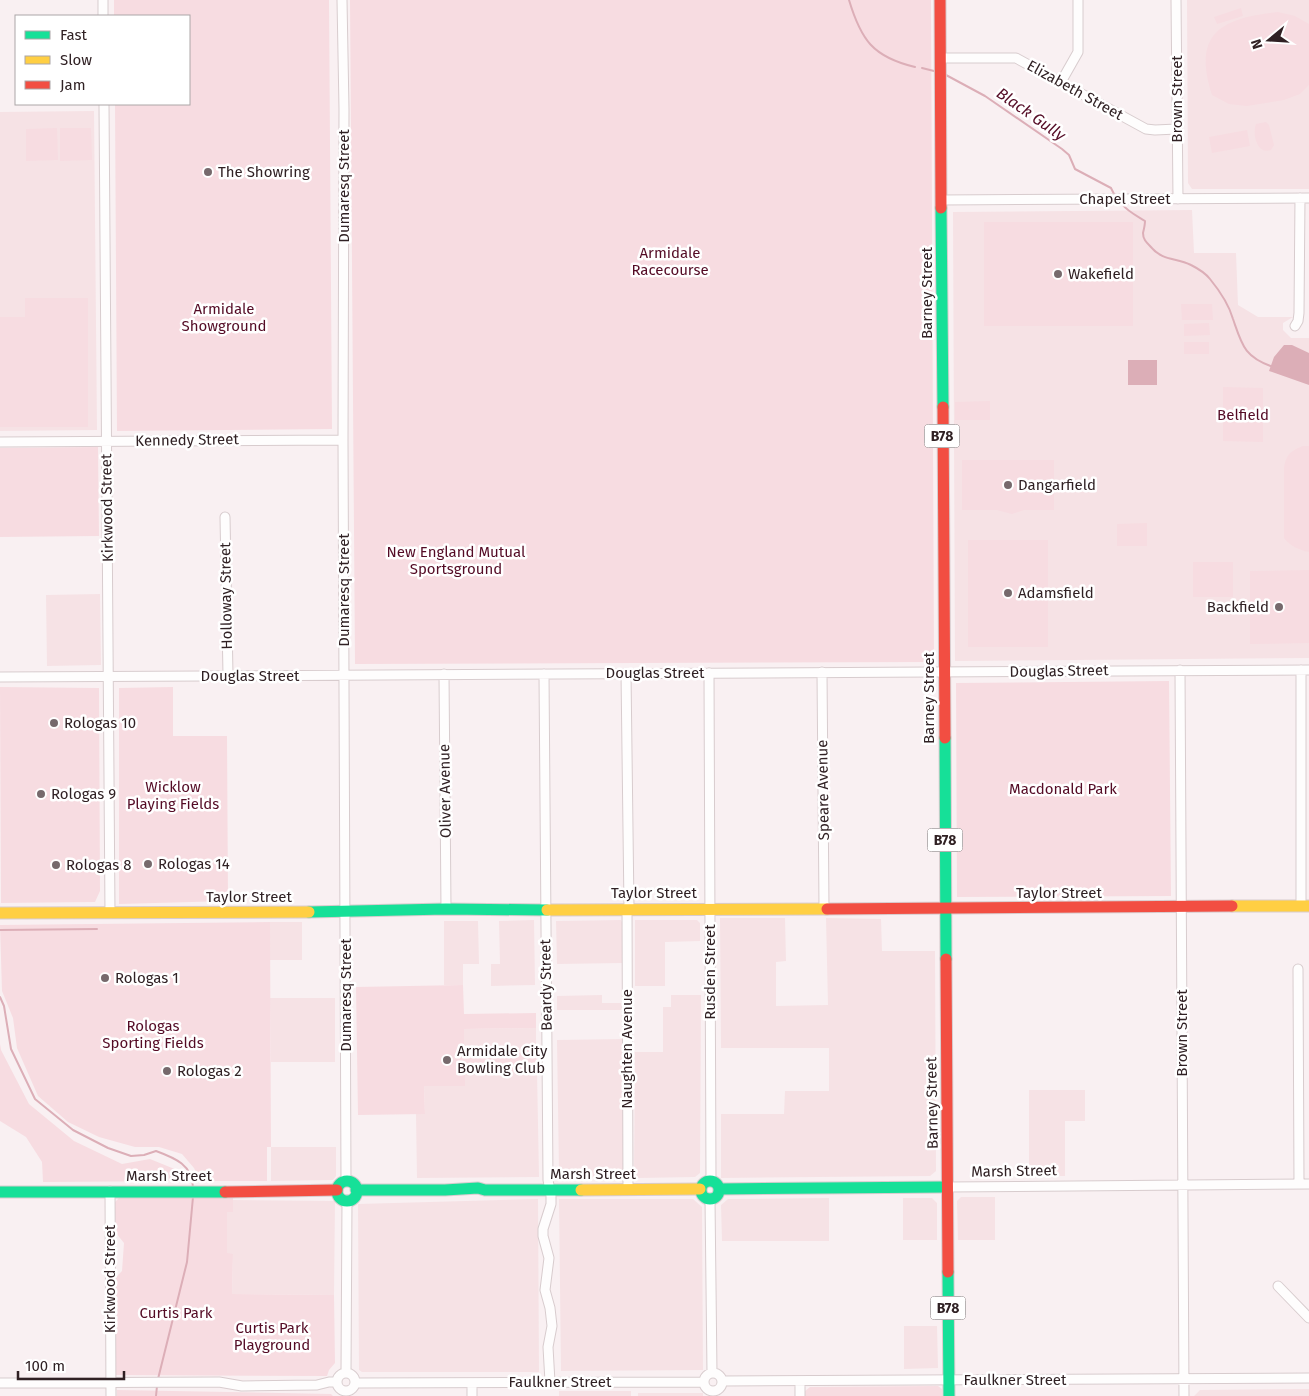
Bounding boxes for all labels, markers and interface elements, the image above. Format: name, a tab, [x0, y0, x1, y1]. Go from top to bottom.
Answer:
legend	[15, 15, 190, 105]
north arrow	[1244, 15, 1294, 65]
text: Fast	[60, 26, 87, 44]
text: N	[1248, 37, 1267, 51]
text: Slow	[60, 51, 92, 69]
street label: Brown Street	[1168, 55, 1186, 143]
street label: Elizabeth Street	[1024, 56, 1127, 124]
text: Jam	[60, 76, 86, 94]
water label: Black Gully	[993, 83, 1070, 145]
street label: Dumaresq Street	[335, 129, 353, 243]
place label: The Showring	[218, 163, 310, 181]
marker: The Showring	[202, 166, 214, 178]
street label: Chapel Street	[1079, 190, 1171, 208]
park label: Armidale Racecourse	[631, 244, 709, 279]
street label: Barney Street	[918, 246, 936, 339]
place label: Wakefield	[1068, 265, 1134, 283]
marker: Wakefield	[1052, 268, 1064, 280]
park label: Armidale Showground	[182, 300, 266, 335]
park label: Belfield	[1217, 406, 1269, 424]
road number: B78	[924, 424, 960, 448]
street label: Kennedy Street	[135, 430, 240, 450]
street label: Kirkwood Street	[97, 453, 117, 562]
place label: Dangarfield	[1018, 476, 1096, 494]
marker: Dangarfield	[1002, 479, 1014, 491]
street label: Dumaresq Street	[335, 533, 353, 647]
street label: Holloway Street	[216, 542, 236, 650]
park label: New England Mutual Sportsground	[387, 543, 526, 578]
place label: Adamsfield	[1018, 584, 1094, 602]
marker: Adamsfield	[1002, 587, 1014, 599]
place label: Backfield	[1207, 598, 1269, 616]
marker: Backfield	[1273, 601, 1285, 613]
street label: Barney Street	[920, 651, 938, 744]
street label: Douglas Street	[1009, 661, 1109, 681]
street label: Douglas Street	[606, 664, 705, 682]
street label: Douglas Street	[201, 667, 300, 685]
place label: Rologas 10	[64, 714, 136, 732]
marker: Rologas 10	[48, 717, 60, 729]
street label: Speare Avenue	[813, 740, 833, 840]
street label: Oliver Avenue	[435, 744, 455, 838]
park label: Wicklow Playing Fields	[127, 778, 219, 813]
park label: Macdonald Park	[1009, 780, 1117, 798]
place label: Rologas 9	[51, 785, 116, 803]
marker: Rologas 9	[35, 788, 47, 800]
road number: B78	[928, 828, 962, 852]
place label: Rologas 14	[158, 855, 230, 873]
place label: Rologas 8	[66, 856, 131, 874]
marker: Rologas 14	[142, 858, 154, 870]
marker: Rologas 8	[50, 859, 62, 871]
street label: Taylor Street	[611, 884, 698, 902]
street label: Taylor Street	[1016, 884, 1103, 902]
street label: Taylor Street	[206, 888, 293, 906]
street label: Rusden Street	[701, 924, 719, 1020]
street label: Dumaresq Street	[337, 938, 355, 1052]
street label: Beardy Street	[536, 938, 556, 1031]
place label: Rologas 1	[115, 969, 179, 987]
marker: Rologas 1	[99, 972, 111, 984]
street label: Naughten Avenue	[618, 989, 636, 1109]
street label: Brown Street	[1173, 989, 1191, 1077]
park label: Rologas Sporting Fields	[102, 1017, 204, 1052]
place label: Armidale City Bowling Club	[457, 1042, 548, 1077]
marker: Armidale City Bowling Club	[441, 1054, 453, 1066]
street label: Barney Street	[922, 1056, 942, 1149]
place label: Rologas 2	[177, 1062, 242, 1080]
marker: Rologas 2	[161, 1065, 173, 1077]
street label: Marsh Street	[971, 1161, 1058, 1181]
street label: Marsh Street	[550, 1165, 637, 1183]
street label: Marsh Street	[126, 1167, 213, 1185]
street label: Kirkwood Street	[101, 1224, 119, 1333]
road number: B78	[930, 1296, 966, 1320]
park label: Curtis Park	[140, 1304, 213, 1322]
park label: Curtis Park Playground	[234, 1319, 310, 1354]
scale bar	[18, 1348, 124, 1380]
text: 100 m	[25, 1357, 65, 1375]
street label: Faulkner Street	[964, 1371, 1067, 1389]
street label: Faulkner Street	[509, 1373, 612, 1391]

